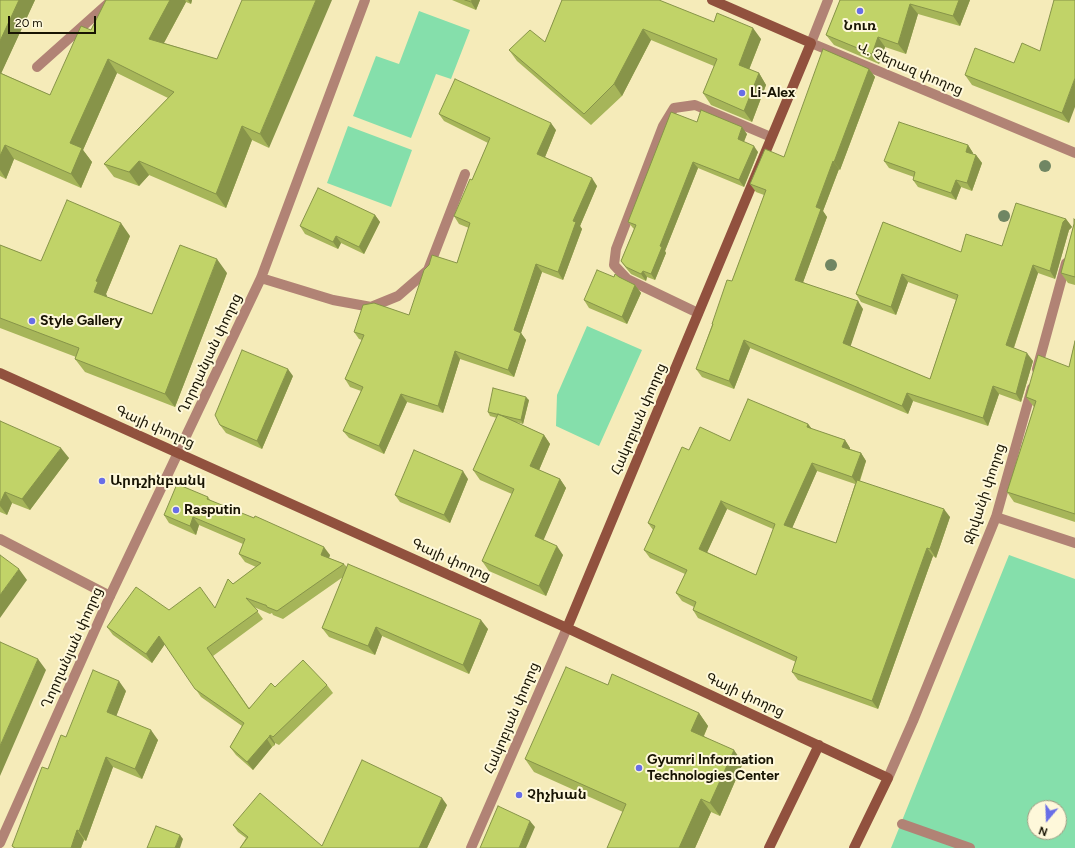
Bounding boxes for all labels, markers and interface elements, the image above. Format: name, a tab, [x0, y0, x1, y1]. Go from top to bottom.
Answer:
marker: Նուռ	[855, 6, 865, 16]
scale bar	[10, 8, 98, 34]
text: 20 m	[15, 16, 43, 30]
place label: Նուռ	[844, 18, 876, 34]
street label: Վ. Չերազ փողոց	[854, 39, 966, 99]
place label: Li-Alex	[750, 85, 795, 101]
marker: Li-Alex	[737, 88, 747, 98]
street label: Ղորղանյան փողոց	[175, 291, 245, 417]
place label: Style Gallery	[40, 313, 123, 329]
marker: Style Gallery	[27, 316, 37, 326]
street label: Հակոբյան փողոց	[608, 361, 670, 477]
street label: Գայի փողոց	[113, 402, 197, 452]
street label: Ջիվանի փողոց	[961, 441, 1009, 547]
place label: Արդշինբանկ	[110, 473, 206, 489]
marker: Արդշինբանկ	[97, 476, 107, 486]
place label: Rasputin	[184, 502, 241, 518]
marker: Rasputin	[171, 505, 181, 515]
street label: Գայի փողոց	[409, 535, 493, 585]
street label: Ղորղանյան փողոց	[38, 584, 106, 712]
street label: Հակոբյան փողոց	[481, 660, 543, 776]
street label: Գայի փողոց	[703, 669, 787, 721]
place label: Gyumri Information Technologies Center	[647, 752, 779, 784]
marker: Gyumri Information Technologies Center	[634, 763, 644, 773]
place label: Չիչխան	[527, 787, 587, 803]
marker: Չիչխան	[514, 790, 524, 800]
north arrow	[1027, 800, 1067, 840]
text: N	[1037, 823, 1049, 838]

